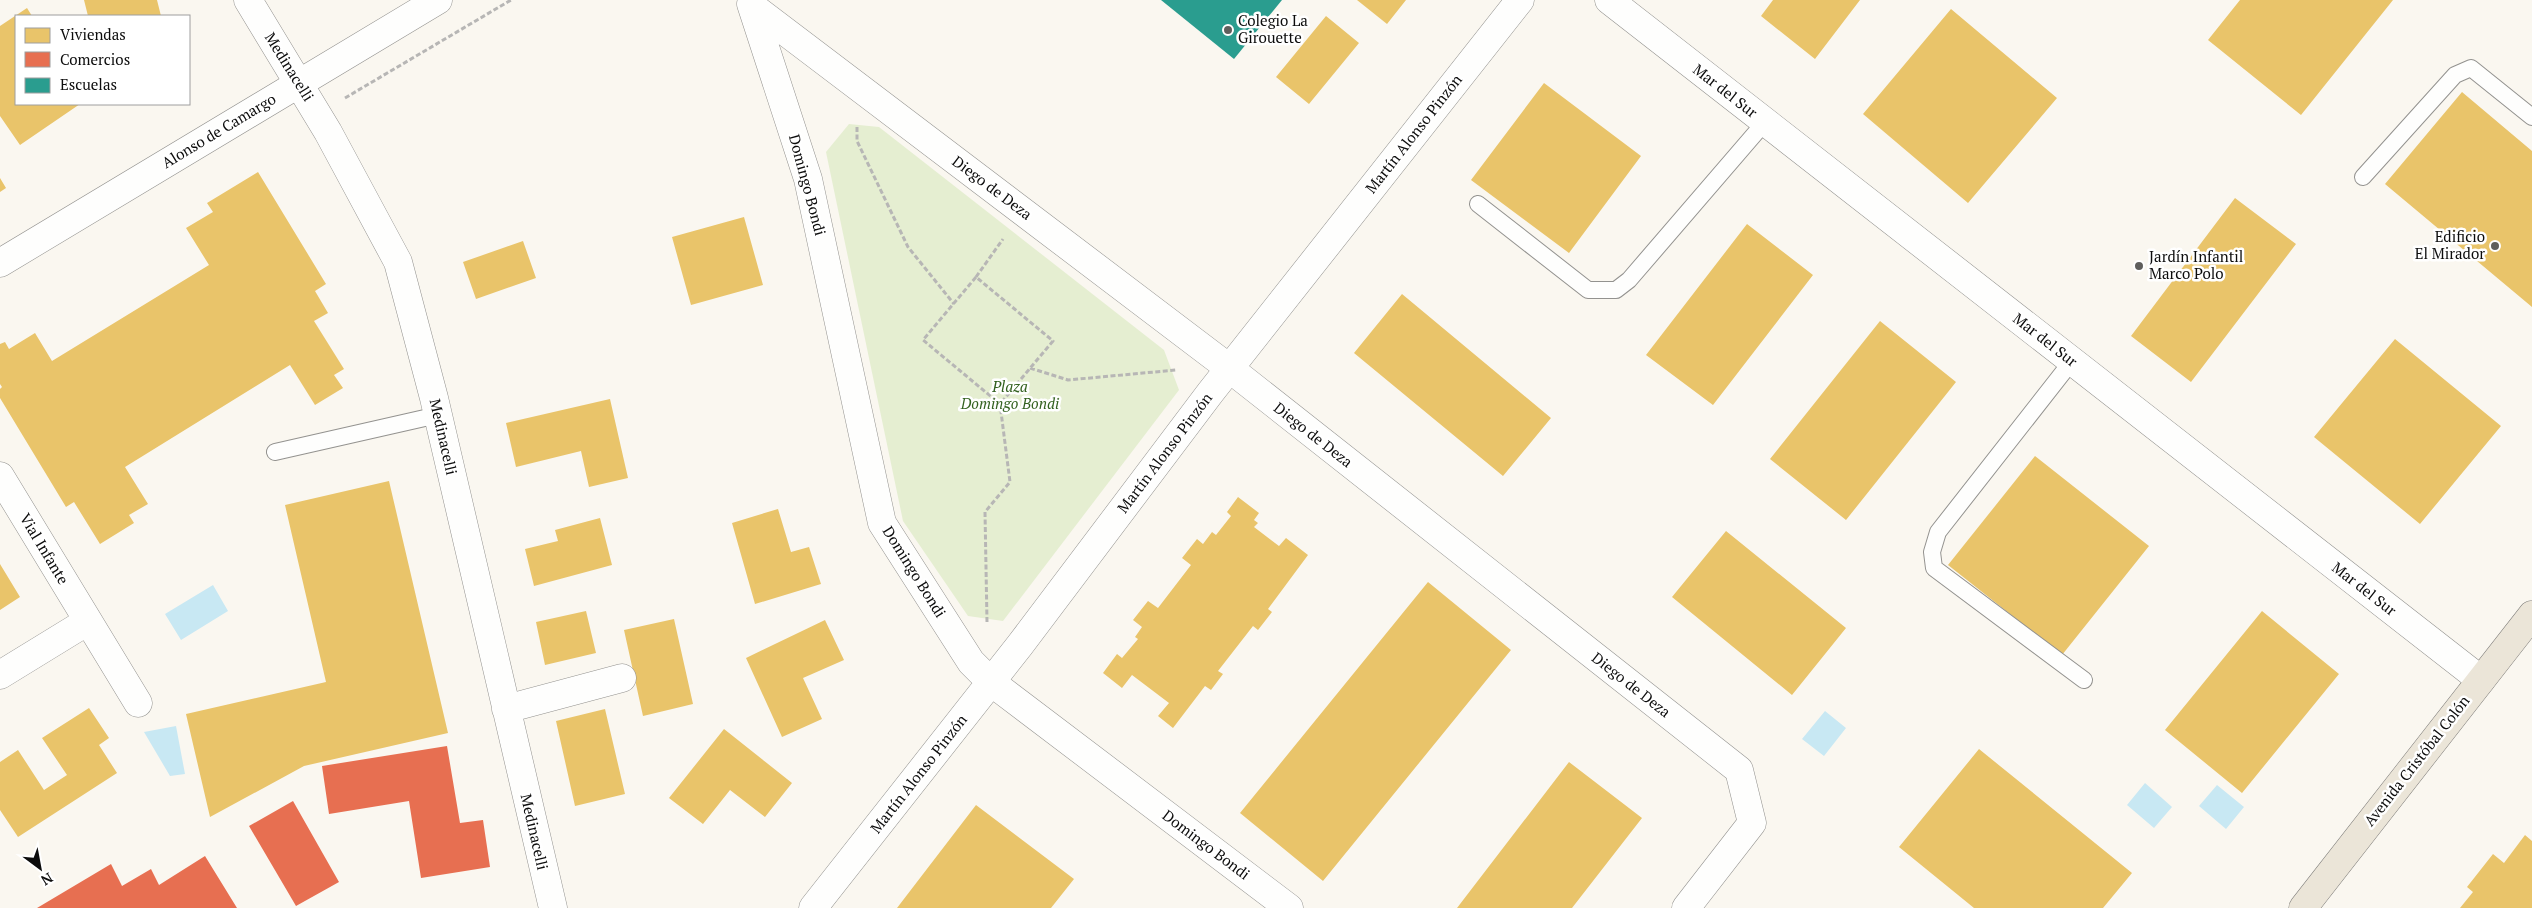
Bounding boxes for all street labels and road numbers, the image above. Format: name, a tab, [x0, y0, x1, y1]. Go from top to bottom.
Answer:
street label: Medinacelli	[261, 28, 319, 105]
street label: Mar del Sur	[1689, 59, 1762, 122]
street label: Martín Alonso Pinzón	[1360, 70, 1466, 197]
street label: Alonso de Camargo	[158, 88, 279, 172]
street label: Domingo Bondi	[785, 132, 831, 238]
street label: Diego de Deza	[949, 151, 1037, 224]
street label: Mar del Sur	[2009, 308, 2082, 371]
street label: Martín Alonso Pinzón	[1112, 388, 1216, 517]
street label: Medinacelli	[425, 397, 462, 477]
street label: Diego de Deza	[1270, 397, 1358, 472]
street label: Vial Infante	[16, 509, 74, 588]
street label: Domingo Bondi	[879, 522, 951, 621]
street label: Mar del Sur	[2328, 557, 2401, 620]
street label: Diego de Deza	[1588, 647, 1676, 722]
street label: Avenida Cristóbal Colón	[2359, 691, 2474, 830]
street label: Martín Alonso Pinzón	[865, 710, 971, 837]
street label: Medinacelli	[516, 792, 553, 872]
street label: Domingo Bondi	[1159, 805, 1254, 884]

